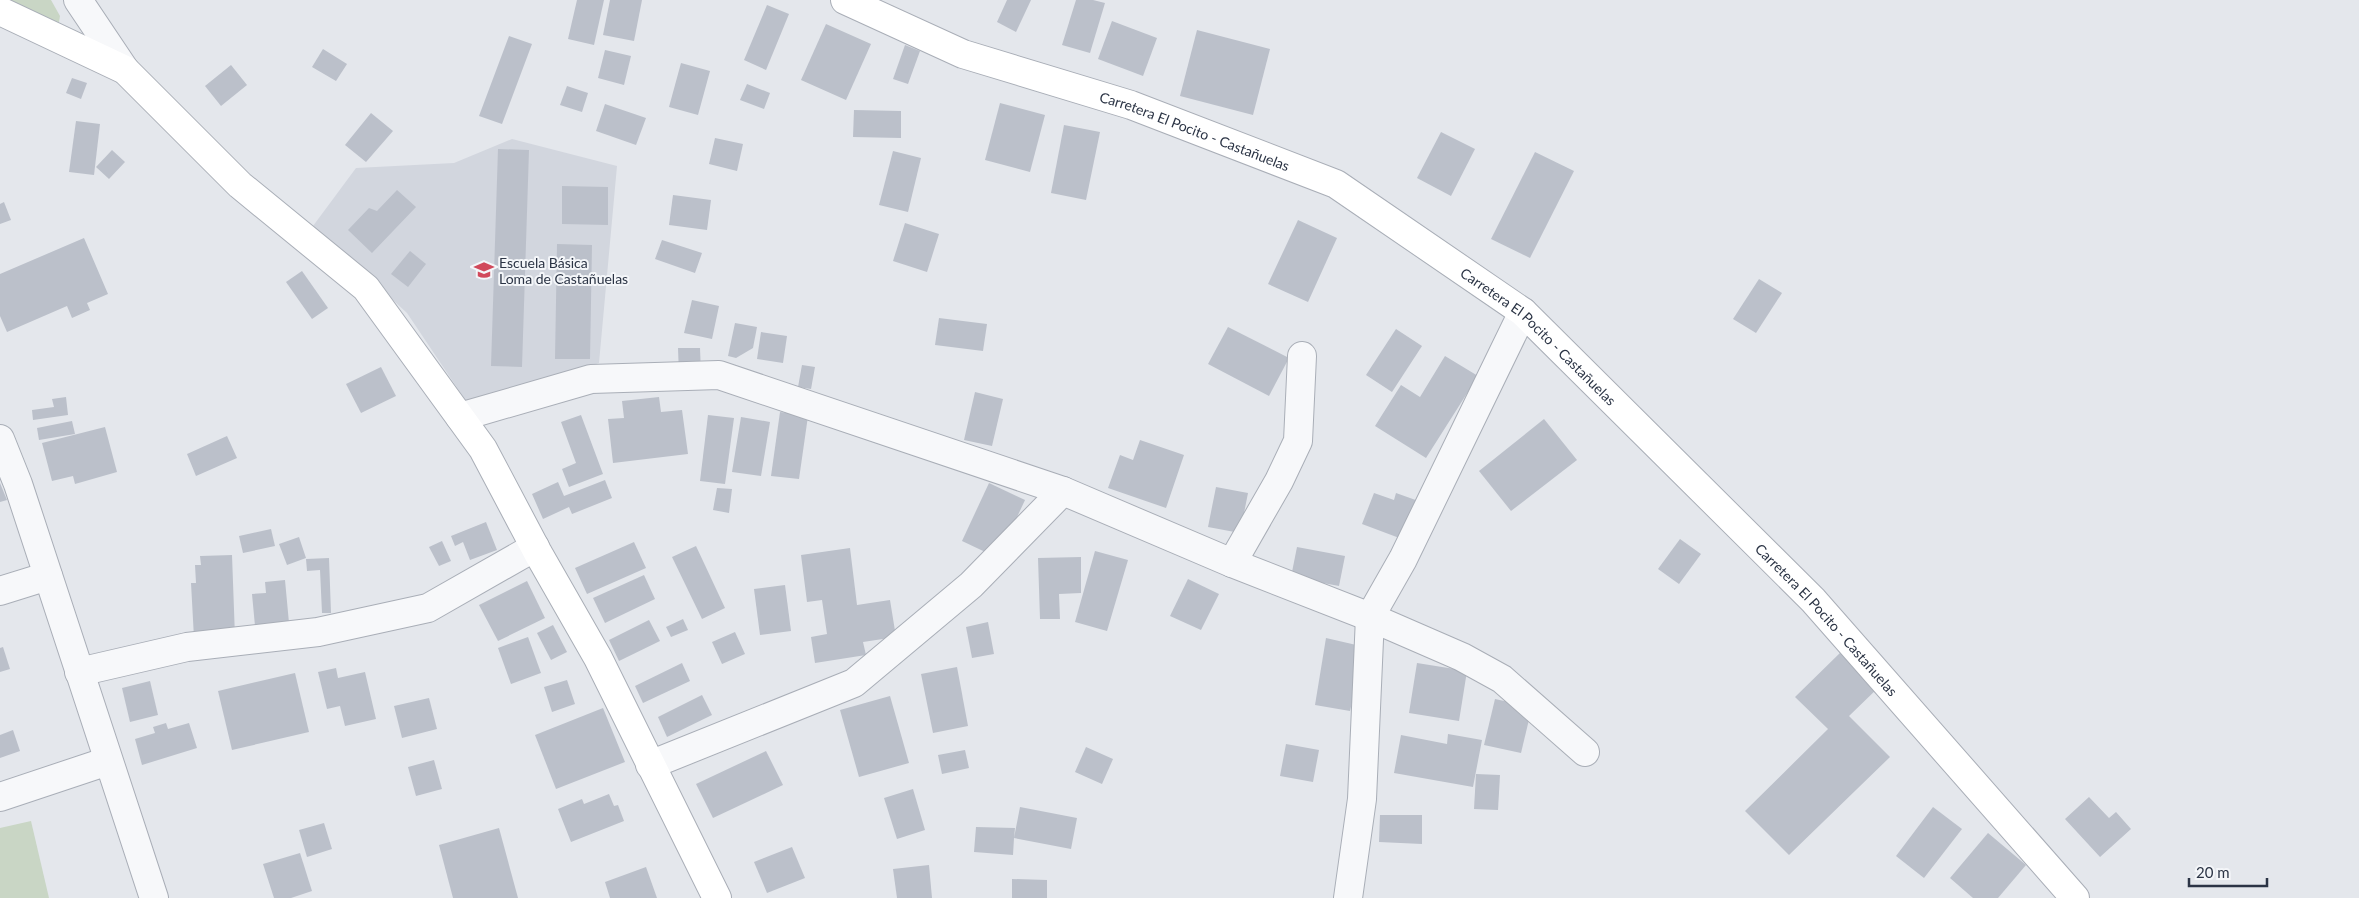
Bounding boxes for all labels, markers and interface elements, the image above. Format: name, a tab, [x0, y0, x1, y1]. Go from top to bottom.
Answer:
street label: Carretera El Pocito - Castañuelas	[1098, 88, 1292, 174]
place label: Escuela Básica Loma de Castañuelas	[499, 254, 628, 287]
school or university icon: Escuela Básica Loma de Castañuelas	[473, 259, 495, 281]
street label: Carretera El Pocito - Castañuelas	[1458, 263, 1620, 408]
street label: Carretera El Pocito - Castañuelas	[1752, 540, 1902, 699]
scale bar	[2189, 856, 2266, 888]
text: 20 m	[2196, 863, 2230, 881]

